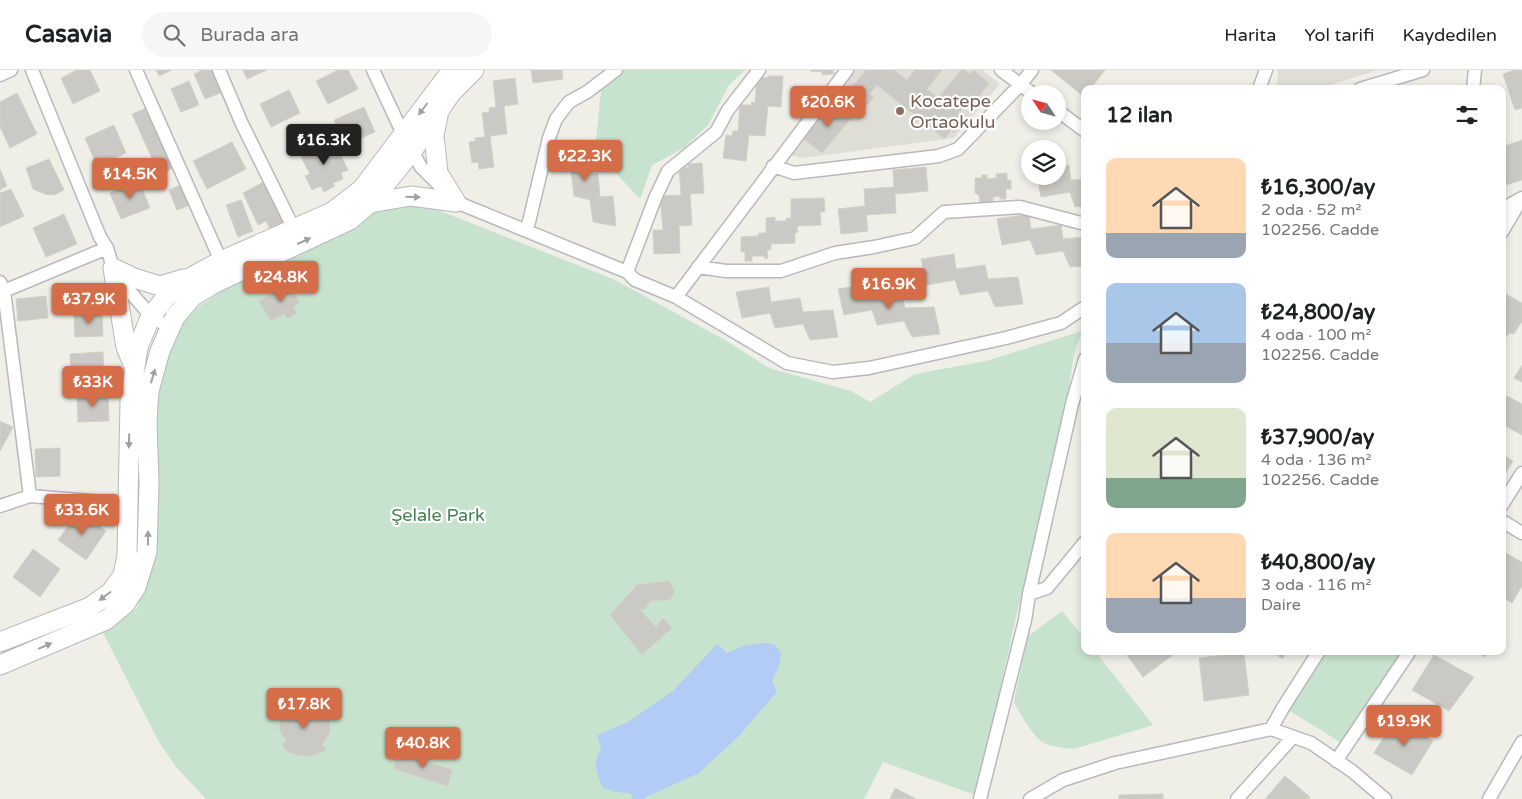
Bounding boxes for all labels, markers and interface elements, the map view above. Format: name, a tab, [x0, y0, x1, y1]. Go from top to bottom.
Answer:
search box	[142, 12, 492, 57]
text: Casavia	[25, 20, 112, 49]
icon: search	[160, 21, 188, 49]
text: Burada ara	[200, 24, 299, 46]
text: Harita	[1224, 24, 1276, 46]
text: Yol tarifi	[1304, 24, 1374, 46]
text: Kaydedilen	[1402, 24, 1497, 46]
pin: ₺20.6K	[787, 85, 869, 128]
north arrow	[1021, 85, 1066, 130]
map controls	[1021, 85, 1066, 185]
place label: Kocatepe Ortaokulu	[910, 90, 996, 133]
text: ₺20.6K	[801, 92, 855, 112]
icon: filters	[1453, 101, 1481, 129]
one-way arrow	[417, 102, 428, 115]
text: 12 ilan	[1106, 103, 1173, 128]
marker: Kocatepe Ortaokulu	[894, 105, 906, 117]
pin: ₺16.3K	[283, 124, 365, 166]
text: ₺16.3K	[297, 130, 351, 150]
pin: ₺22.3K	[544, 140, 626, 182]
button: layers	[1021, 140, 1066, 185]
text: ₺22.3K	[558, 146, 612, 166]
pin: ₺14.5K	[89, 158, 171, 200]
text: ₺14.5K	[103, 164, 157, 184]
text: ₺16,300/ay	[1261, 175, 1375, 200]
icon: home	[1146, 178, 1206, 238]
one-way arrow	[405, 193, 421, 201]
text: 2 oda · 52 m²	[1261, 200, 1361, 220]
text: 102256. Cadde	[1261, 220, 1379, 240]
one-way arrow	[297, 237, 311, 245]
pin: ₺24.8K	[240, 260, 322, 303]
text: ₺24.8K	[254, 267, 308, 287]
pin: ₺16.9K	[848, 268, 930, 310]
text: ₺16.9K	[862, 274, 916, 294]
pin: ₺37.9K	[48, 282, 130, 325]
text: ₺37.9K	[63, 289, 115, 309]
text: ₺24,800/ay	[1261, 300, 1375, 325]
icon: home	[1146, 303, 1206, 363]
text: 4 oda · 100 m²	[1261, 325, 1371, 345]
text: 102256. Cadde	[1261, 345, 1379, 365]
pin: ₺33K	[63, 366, 123, 408]
one-way arrow	[149, 369, 157, 384]
text: ₺33K	[73, 372, 113, 392]
text: ₺37,900/ay	[1261, 425, 1374, 450]
icon: home	[1146, 428, 1206, 488]
one-way arrow	[125, 433, 133, 449]
text: 4 oda · 136 m²	[1261, 450, 1371, 470]
text: 102256. Cadde	[1261, 470, 1379, 490]
pin: ₺33.6K	[41, 494, 123, 536]
text: ₺33.6K	[55, 500, 109, 520]
park label: Şelale Park	[391, 504, 485, 526]
one-way arrow	[144, 530, 152, 546]
text: ₺40,800/ay	[1261, 550, 1375, 575]
icon: home	[1146, 553, 1206, 613]
text: 3 oda · 116 m²	[1261, 575, 1371, 595]
one-way arrow	[98, 591, 112, 601]
text: Daire	[1261, 595, 1301, 615]
one-way arrow	[38, 642, 52, 650]
pin: ₺17.8K	[263, 688, 345, 730]
text: ₺17.8K	[278, 694, 330, 714]
pin: ₺19.9K	[1363, 704, 1445, 747]
text: ₺19.9K	[1377, 711, 1431, 731]
pin: ₺40.8K	[382, 726, 464, 769]
text: ₺40.8K	[396, 733, 450, 753]

